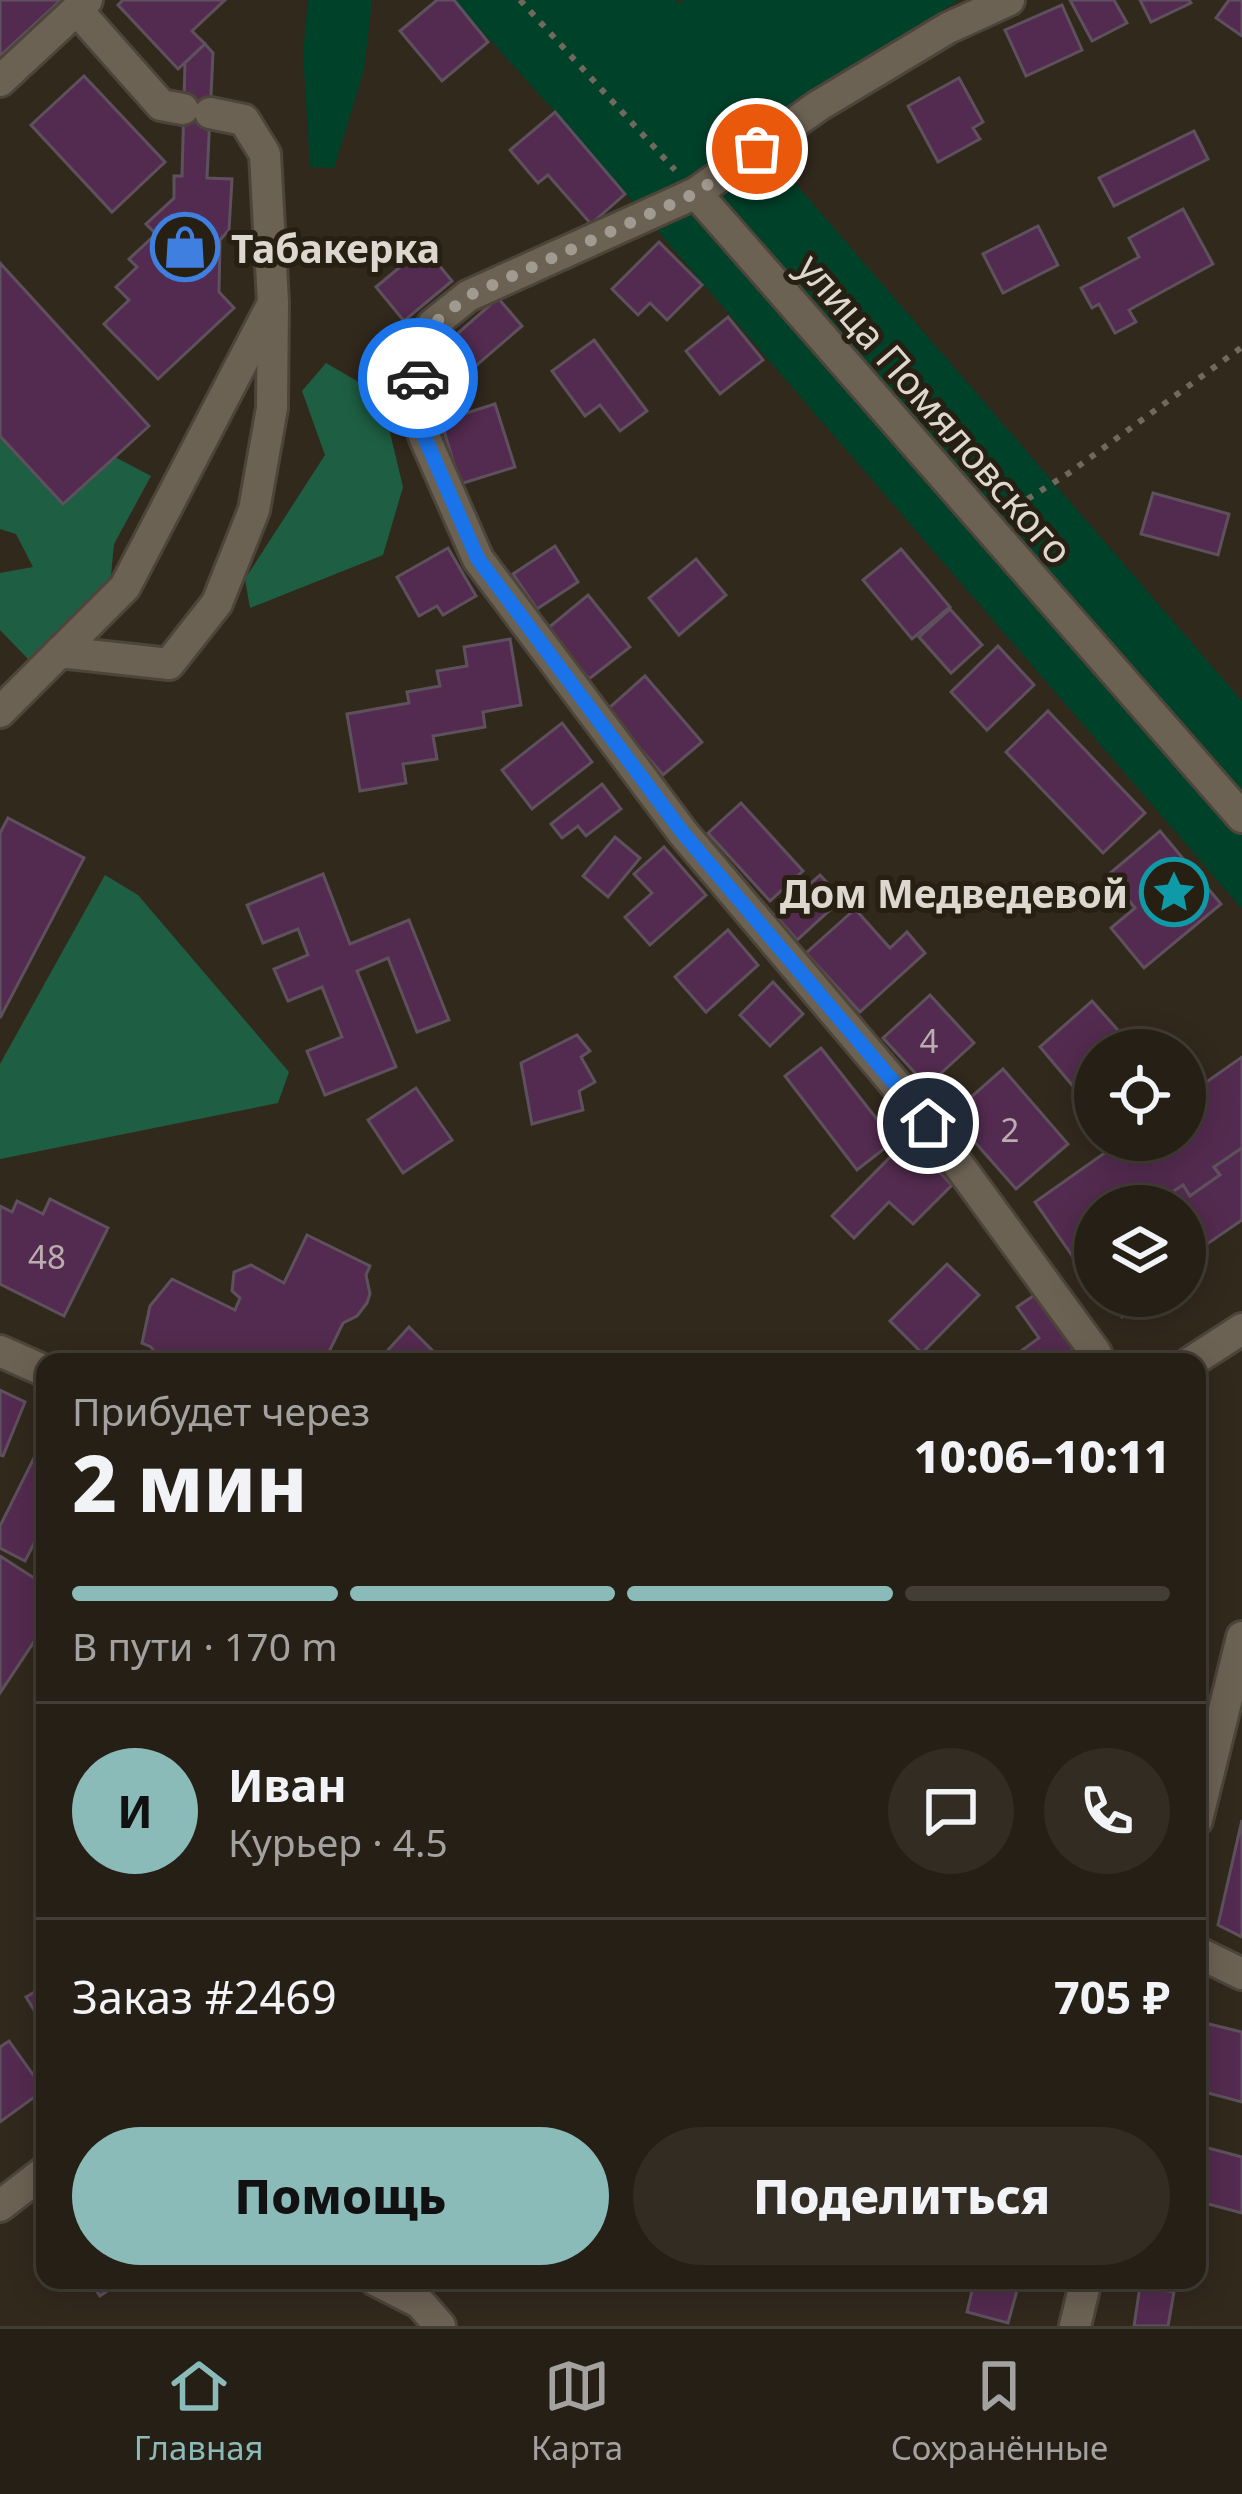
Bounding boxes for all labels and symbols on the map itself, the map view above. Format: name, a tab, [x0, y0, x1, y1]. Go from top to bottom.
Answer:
pin	[706, 98, 808, 200]
shop icon: Табакерка	[150, 212, 220, 282]
place label: Табакерка	[231, 221, 440, 274]
street label: улица Помяловского	[786, 242, 1086, 574]
courier	[358, 318, 478, 438]
place icon: Дом Медведевой	[1139, 857, 1209, 927]
place label: Дом Медведевой	[780, 866, 1128, 919]
house number: 4	[920, 1018, 939, 1063]
pin	[877, 1072, 979, 1174]
house number: 2	[1001, 1107, 1019, 1152]
house number: 48	[28, 1234, 66, 1279]

